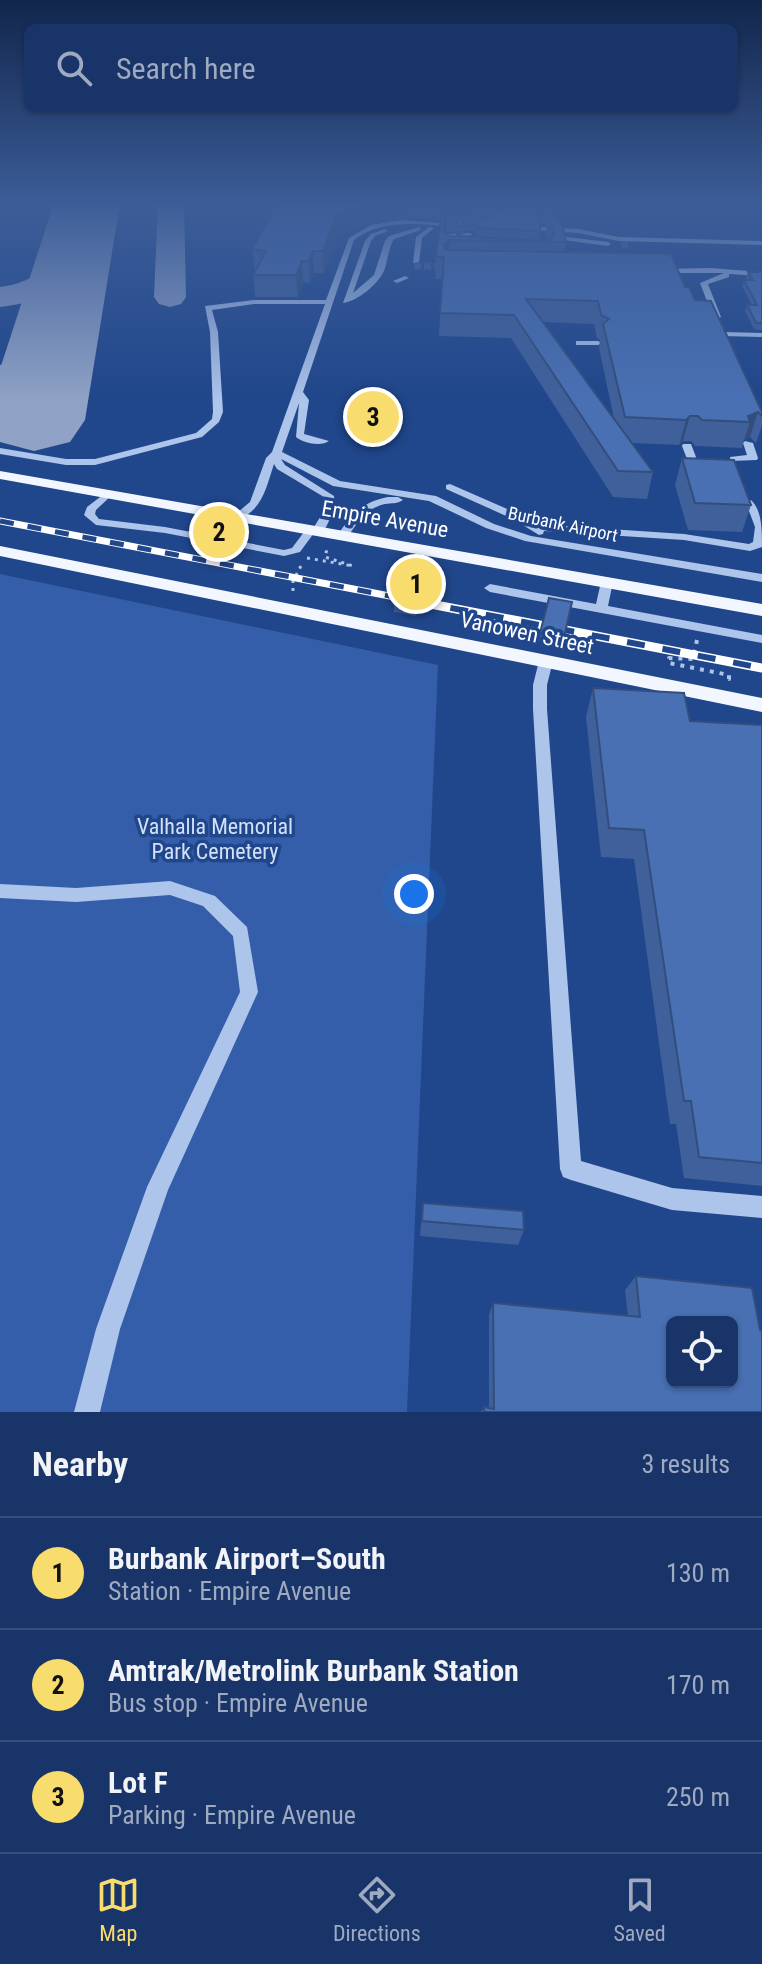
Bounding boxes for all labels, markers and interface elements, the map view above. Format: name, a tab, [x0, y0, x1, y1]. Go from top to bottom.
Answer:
search box	[24, 24, 738, 112]
icon: search	[52, 46, 96, 90]
text: Search here	[116, 51, 256, 86]
pin: 3	[347, 387, 399, 447]
street label: Empire Avenue	[320, 496, 450, 542]
pin: 2	[193, 502, 245, 562]
street label: Burbank Airport	[506, 502, 620, 546]
pin: 1	[390, 554, 442, 614]
street label: Vanowen Street	[458, 607, 596, 659]
park label: Valhalla Memorial Park Cemetery	[137, 814, 293, 864]
your location	[394, 874, 434, 914]
map controls	[666, 1316, 738, 1388]
button: locate	[666, 1316, 738, 1388]
text: Nearby	[32, 1444, 128, 1484]
text: 3 results	[641, 1449, 730, 1479]
text: Burbank Airport–South	[108, 1541, 386, 1576]
text: 1	[51, 1558, 65, 1588]
text: 130 m	[666, 1558, 730, 1588]
text: Station · Empire Avenue	[108, 1576, 351, 1606]
text: Amtrak/Metrolink Burbank Station	[108, 1653, 519, 1688]
text: 2	[51, 1670, 65, 1700]
text: 170 m	[666, 1670, 730, 1700]
text: Bus stop · Empire Avenue	[108, 1688, 368, 1718]
text: Lot F	[108, 1765, 168, 1800]
text: 3	[51, 1782, 65, 1812]
text: 250 m	[666, 1782, 730, 1812]
text: Parking · Empire Avenue	[108, 1800, 356, 1830]
tab: Map	[96, 1873, 140, 1946]
tab: Directions	[333, 1873, 421, 1946]
tab: Saved	[613, 1873, 666, 1946]

